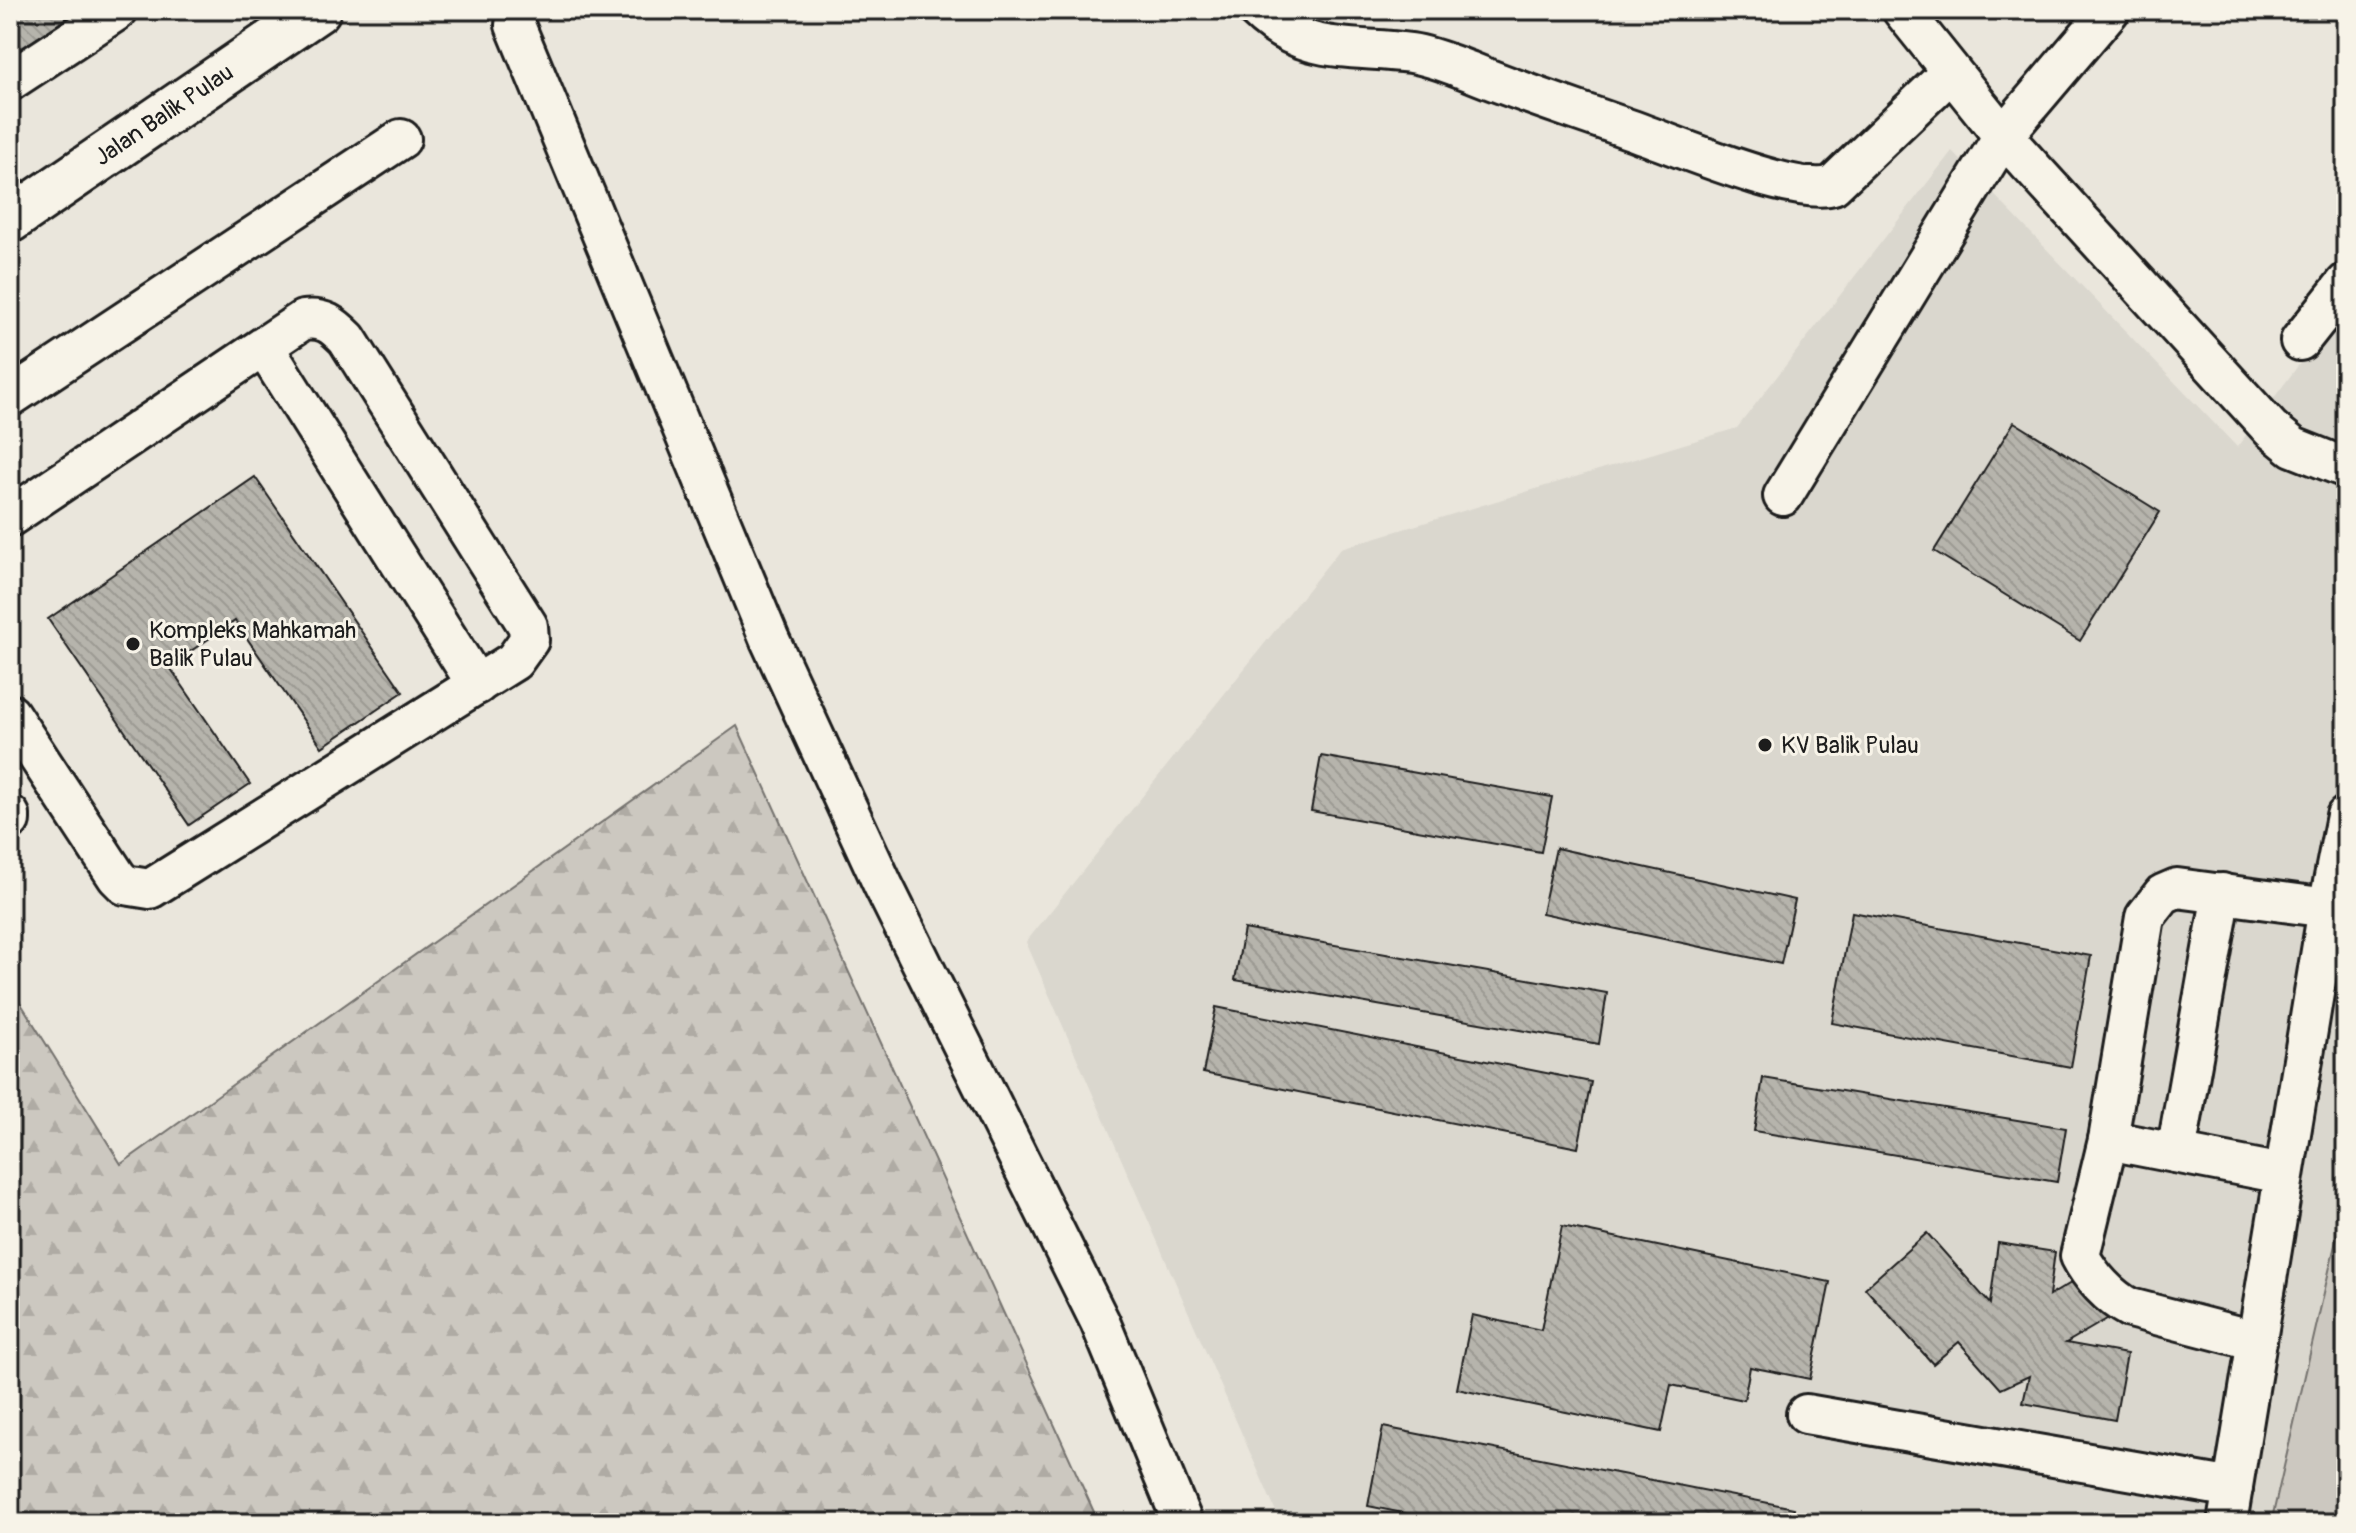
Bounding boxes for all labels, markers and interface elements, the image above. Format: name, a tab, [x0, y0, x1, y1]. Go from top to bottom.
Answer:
street label: Jalan Balik Pulau	[89, 58, 239, 172]
place label: Kompleks Mahkamah Balik Pulau	[149, 616, 356, 673]
marker: Kompleks Mahkamah Balik Pulau	[124, 635, 142, 653]
place label: KV Balik Pulau	[1781, 731, 1919, 760]
marker: KV Balik Pulau	[1756, 736, 1774, 754]

